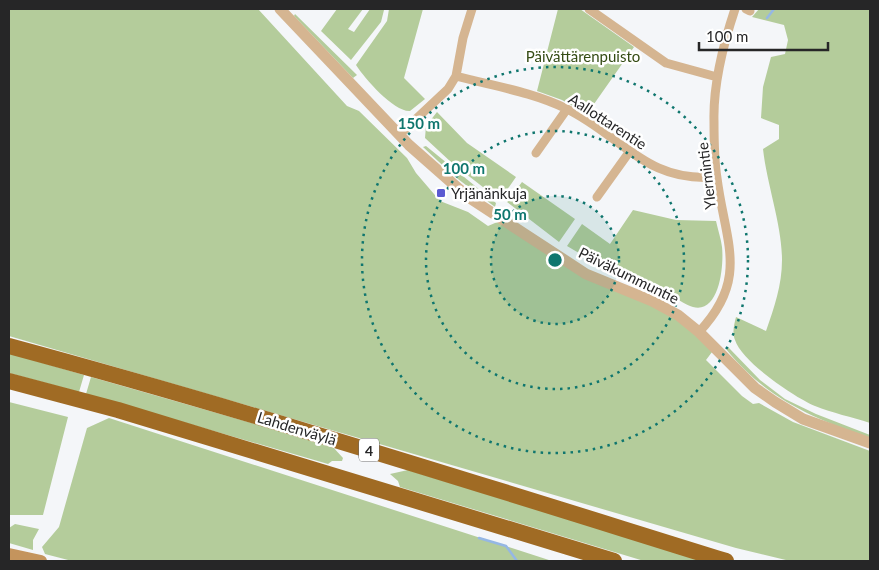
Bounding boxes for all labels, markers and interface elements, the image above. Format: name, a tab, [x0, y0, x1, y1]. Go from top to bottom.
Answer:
scale bar	[699, 20, 828, 52]
text: 100 m	[706, 27, 748, 45]
park label: Päivättärenpuisto	[526, 47, 640, 65]
street label: Aallottarentie	[566, 89, 650, 153]
text: 150 m	[398, 114, 440, 132]
street label: Ylermintie	[693, 141, 719, 211]
text: 100 m	[443, 159, 485, 177]
place label: Yrjänänkuja	[451, 184, 527, 202]
marker: Yrjänänkuja	[435, 187, 447, 199]
text: 50 m	[493, 205, 527, 223]
street label: Päiväkummuntie	[576, 243, 682, 307]
centre of rings	[546, 251, 564, 269]
street label: Lahdenväylä	[255, 407, 339, 449]
road number: 4	[359, 438, 379, 462]

